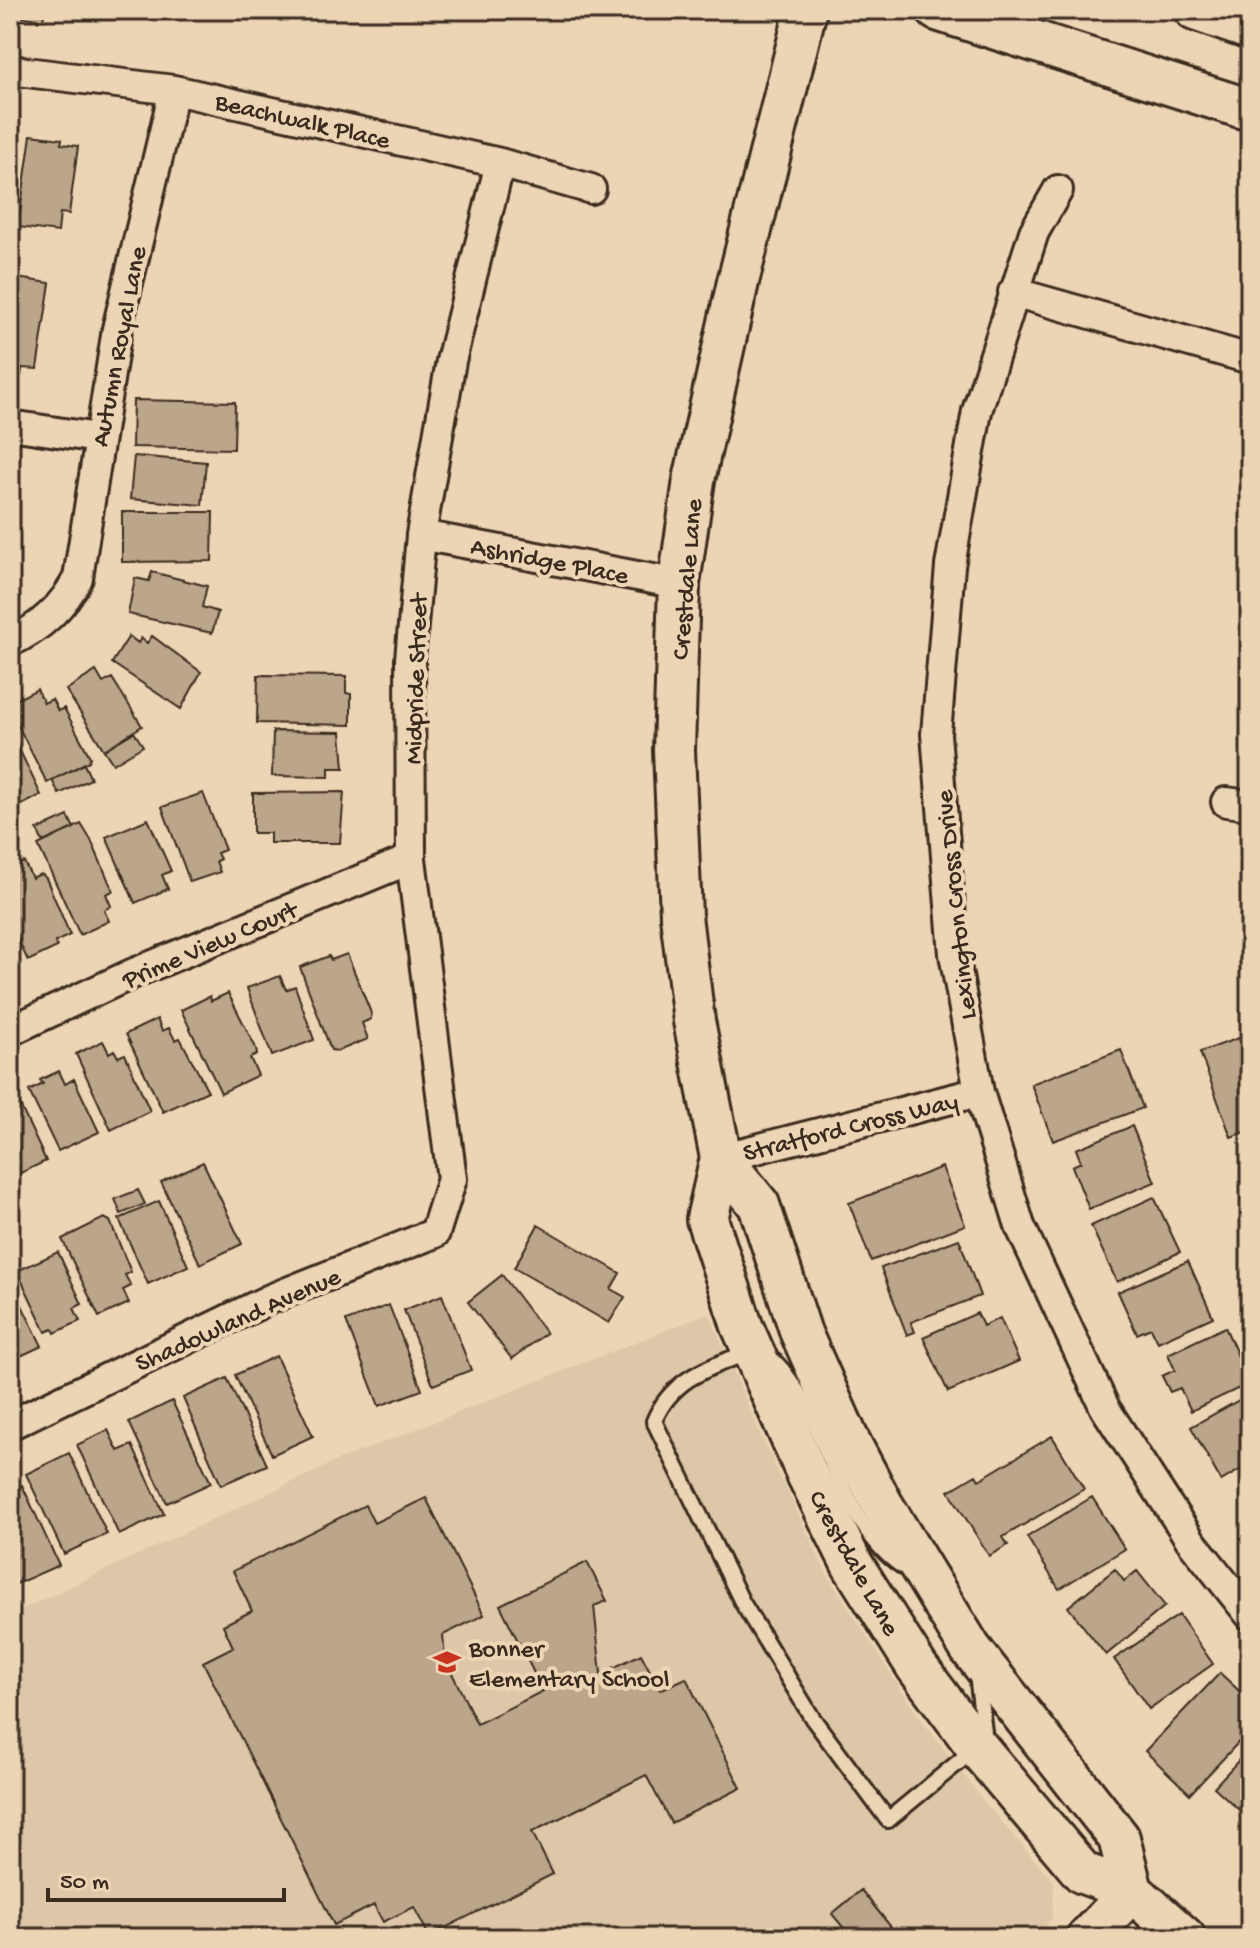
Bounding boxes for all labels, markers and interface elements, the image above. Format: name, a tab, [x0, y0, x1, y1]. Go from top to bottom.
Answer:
street label: Beachwalk Place	[210, 88, 393, 159]
street label: Autumn Royal Lane	[87, 244, 156, 450]
street label: Crestdale Lane	[667, 497, 712, 661]
street label: Ashridge Place	[468, 533, 631, 594]
street label: Midpride Street	[400, 591, 437, 765]
street label: Lexington Cross Drive	[931, 788, 986, 1021]
street label: Prime View Court	[118, 895, 305, 998]
street label: Stratford Cross Way	[740, 1088, 962, 1171]
street label: Shadowland Avenue	[131, 1263, 347, 1381]
street label: Crestdale Lane	[799, 1486, 905, 1643]
place label: Bonner Elementary School	[468, 1636, 669, 1697]
school or university icon: Bonner Elementary School	[432, 1647, 462, 1677]
scale bar	[48, 1852, 284, 1902]
text: 50 m	[60, 1869, 109, 1898]

